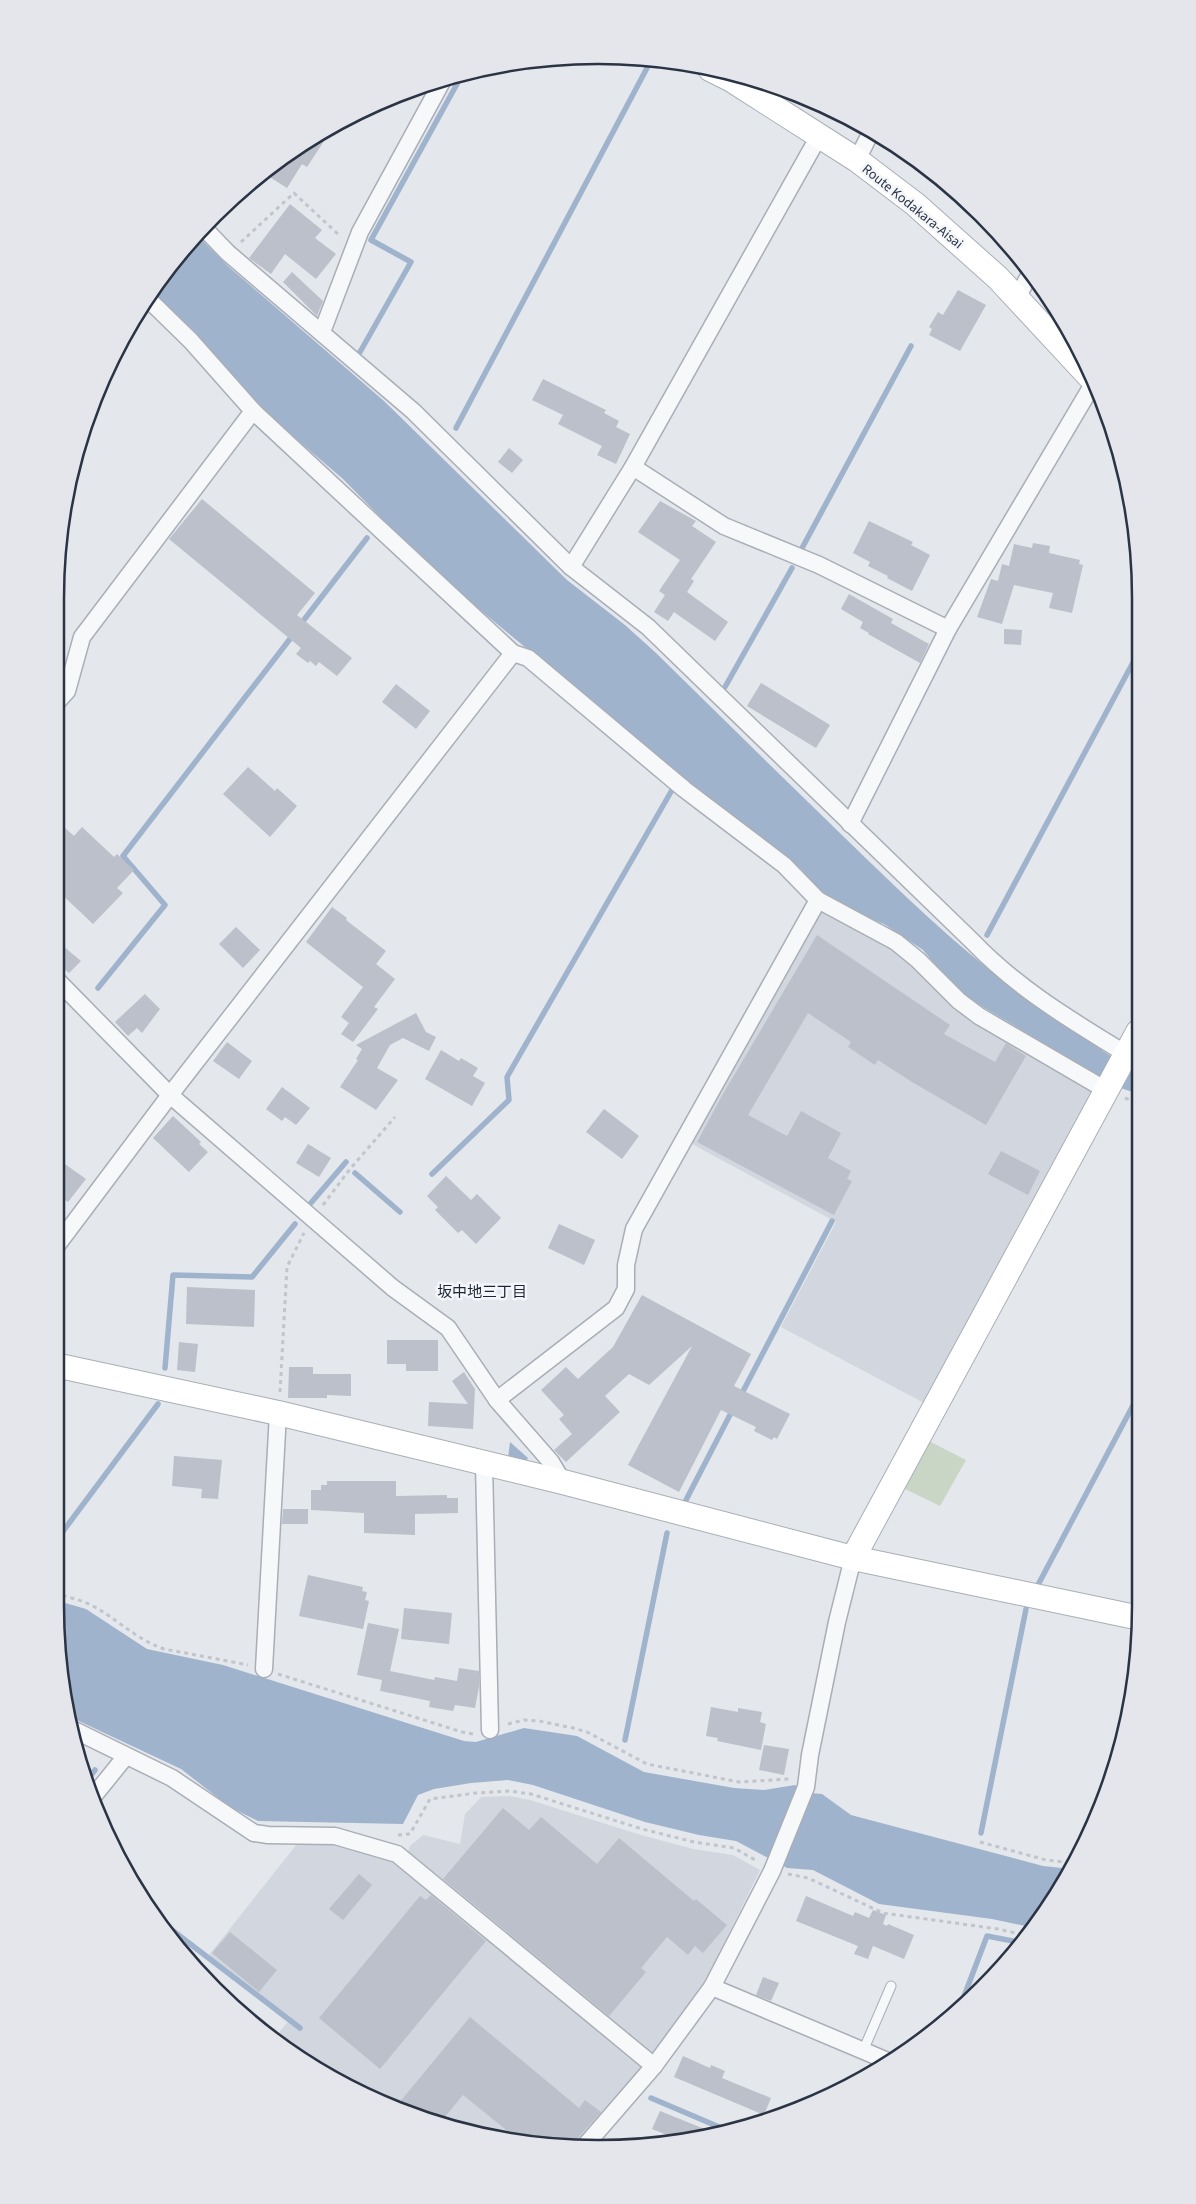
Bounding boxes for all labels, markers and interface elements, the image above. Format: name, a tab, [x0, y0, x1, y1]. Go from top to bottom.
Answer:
street label: Route Kodakara-Aisai	[858, 160, 967, 254]
district label: 坂中地三丁目	[437, 1282, 527, 1303]

